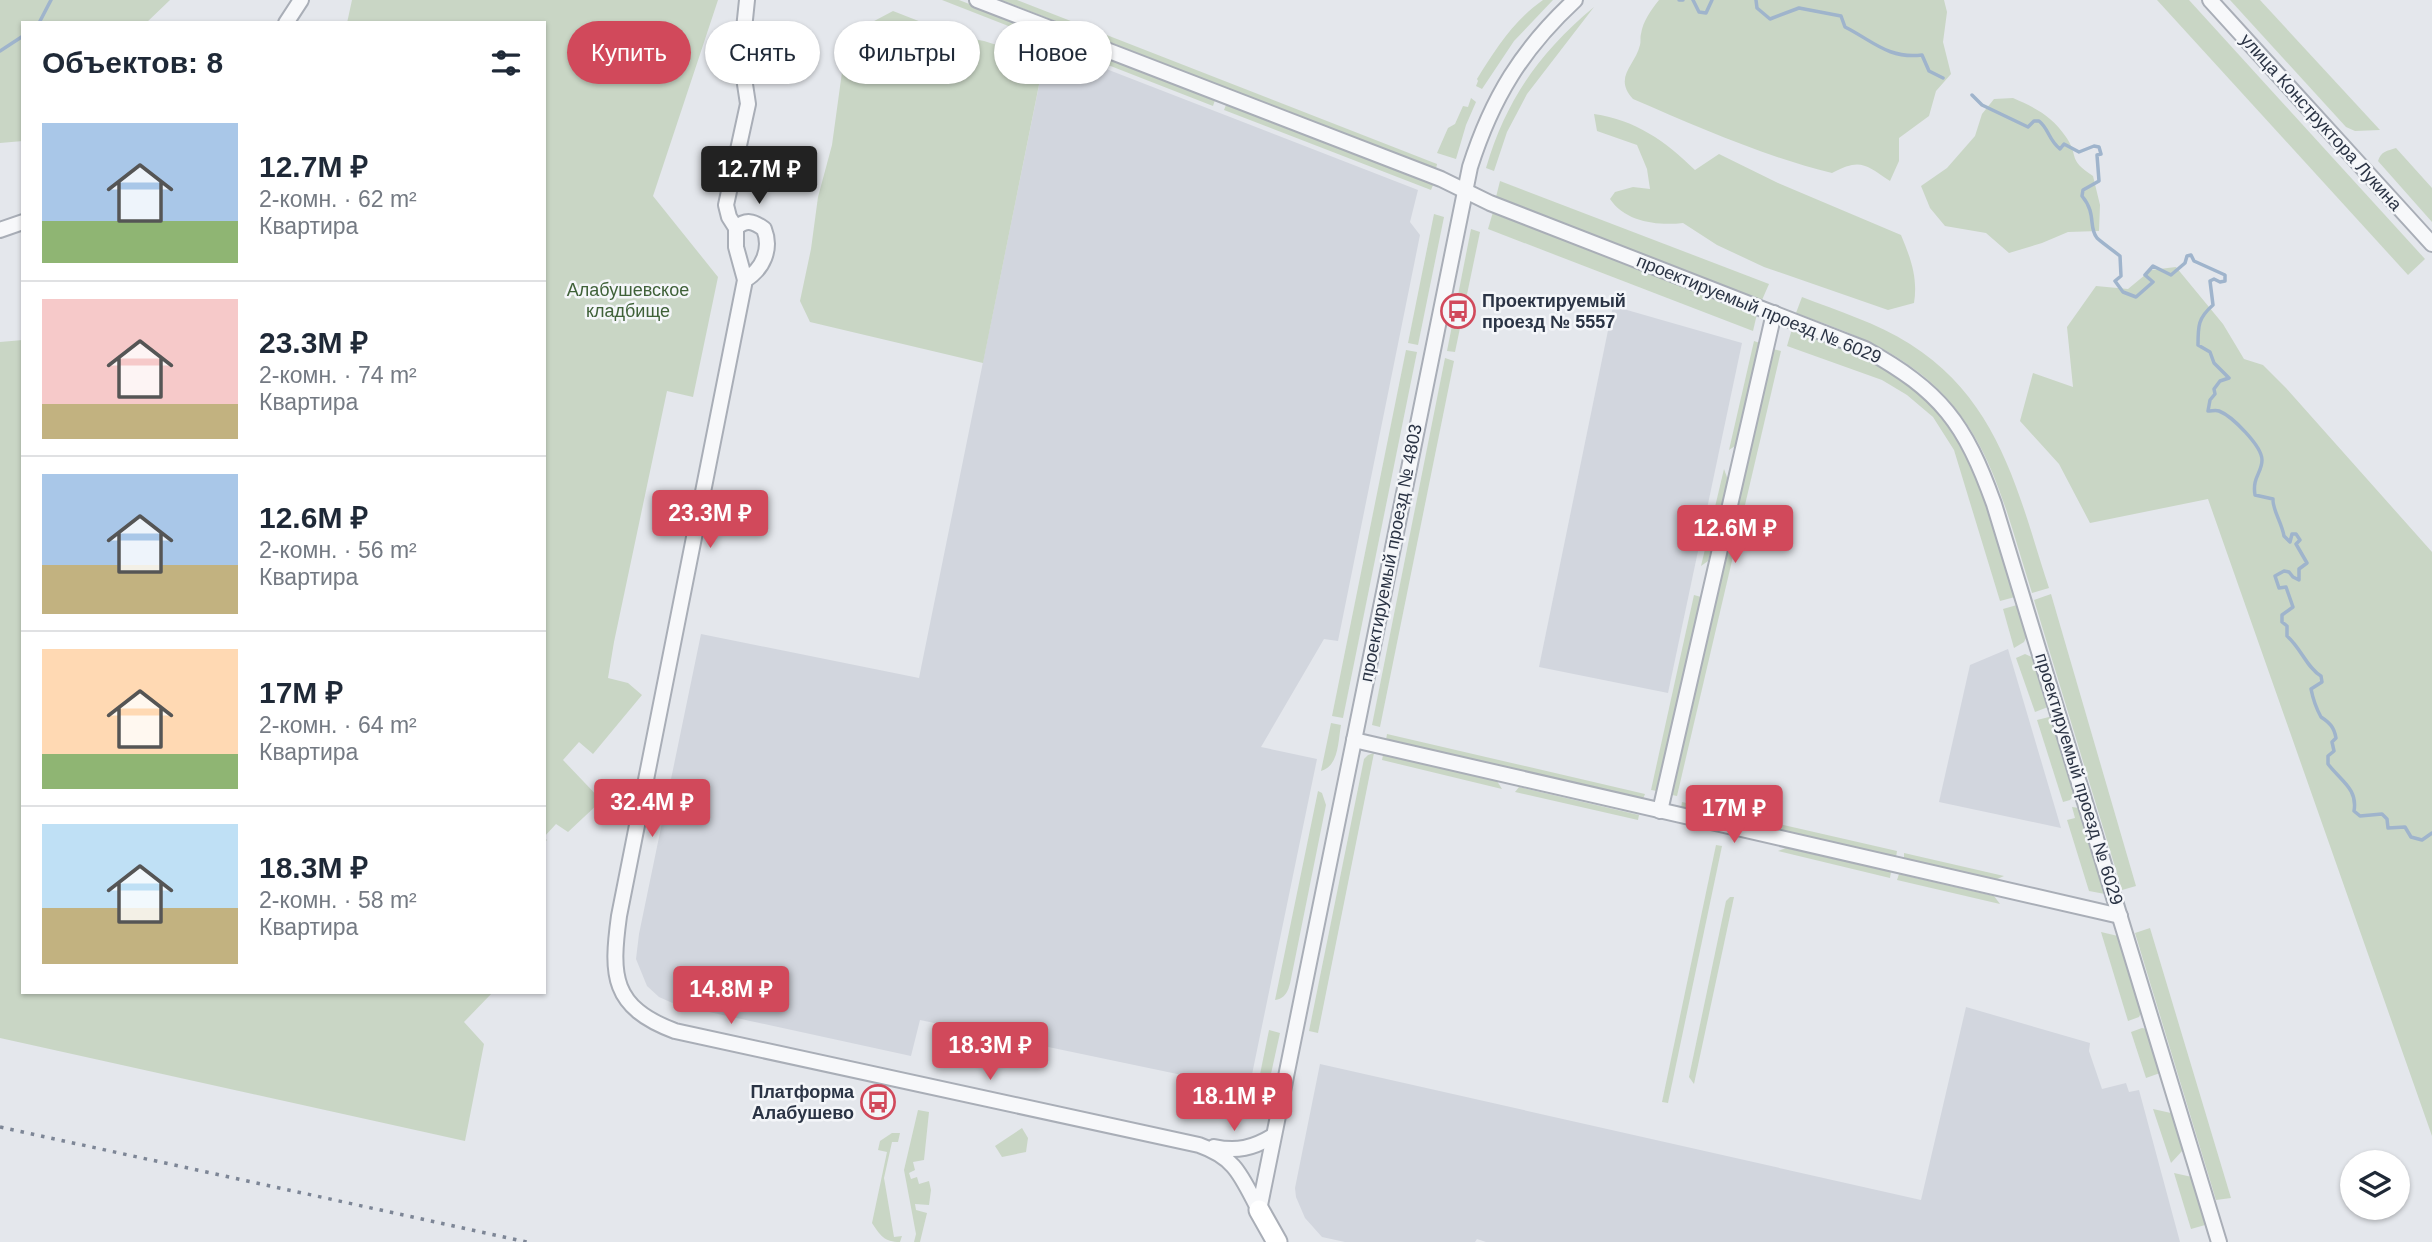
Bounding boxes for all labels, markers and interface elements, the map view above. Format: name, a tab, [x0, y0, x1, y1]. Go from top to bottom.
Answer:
chip: Купить	[567, 21, 691, 84]
chip: Снять	[705, 21, 820, 84]
chip: Фильтры	[834, 21, 980, 84]
chip: Новое	[994, 21, 1112, 84]
street label: улица Конструктора Лукина	[2236, 29, 2406, 215]
icon: filters	[487, 44, 525, 82]
text: Объектов: 8	[42, 46, 223, 79]
pin: 12.7M ₽	[694, 146, 824, 206]
text: 12.7M ₽	[259, 150, 368, 183]
icon: home	[98, 151, 182, 235]
text: 12.7M ₽	[717, 156, 801, 182]
text: 2-комн. · 62 m²	[259, 186, 417, 212]
text: Квартира	[259, 213, 358, 239]
street label: проектируемый проезд № 6029	[1634, 251, 1884, 367]
park label: Алабушевское кладбище	[567, 280, 689, 321]
place label: Проектируемый проезд № 5557	[1482, 291, 1626, 332]
bus stop icon: Проектируемый проезд № 5557	[1439, 292, 1477, 330]
text: 23.3M ₽	[259, 326, 368, 359]
icon: home	[98, 327, 182, 411]
text: 2-комн. · 74 m²	[259, 362, 417, 388]
text: Квартира	[259, 389, 358, 415]
street label: проектируемый проезд № 4803	[1356, 422, 1426, 684]
pin: 23.3M ₽	[645, 490, 775, 550]
text: 23.3M ₽	[668, 500, 752, 526]
text: 12.6M ₽	[259, 501, 368, 534]
icon: home	[98, 502, 182, 586]
pin: 12.6M ₽	[1670, 505, 1800, 565]
text: 12.6M ₽	[1693, 515, 1777, 541]
text: 2-комн. · 56 m²	[259, 537, 417, 563]
text: Квартира	[259, 564, 358, 590]
street label: проектируемый проезд № 6029	[2031, 651, 2127, 907]
text: 17M ₽	[259, 676, 343, 709]
icon: home	[98, 677, 182, 761]
text: 2-комн. · 64 m²	[259, 712, 417, 738]
text: Квартира	[259, 739, 358, 765]
pin: 32.4M ₽	[587, 780, 717, 839]
pin: 17M ₽	[1685, 786, 1783, 845]
text: 32.4M ₽	[610, 789, 694, 815]
text: 17M ₽	[1702, 795, 1766, 821]
text: 18.3M ₽	[259, 851, 368, 884]
icon: home	[98, 852, 182, 936]
text: 2-комн. · 58 m²	[259, 887, 417, 913]
text: Квартира	[259, 914, 358, 940]
pin: 14.8M ₽	[666, 967, 796, 1026]
text: 14.8M ₽	[689, 976, 773, 1002]
pin: 18.3M ₽	[925, 1023, 1055, 1082]
text: 18.3M ₽	[948, 1032, 1032, 1058]
pin: 18.1M ₽	[1169, 1074, 1299, 1133]
place label: Платформа Алабушево	[750, 1082, 855, 1123]
bus stop icon: Платформа Алабушево	[859, 1083, 897, 1121]
text: 18.1M ₽	[1192, 1083, 1276, 1109]
map controls	[2340, 1150, 2410, 1220]
button: layers	[2340, 1150, 2410, 1220]

